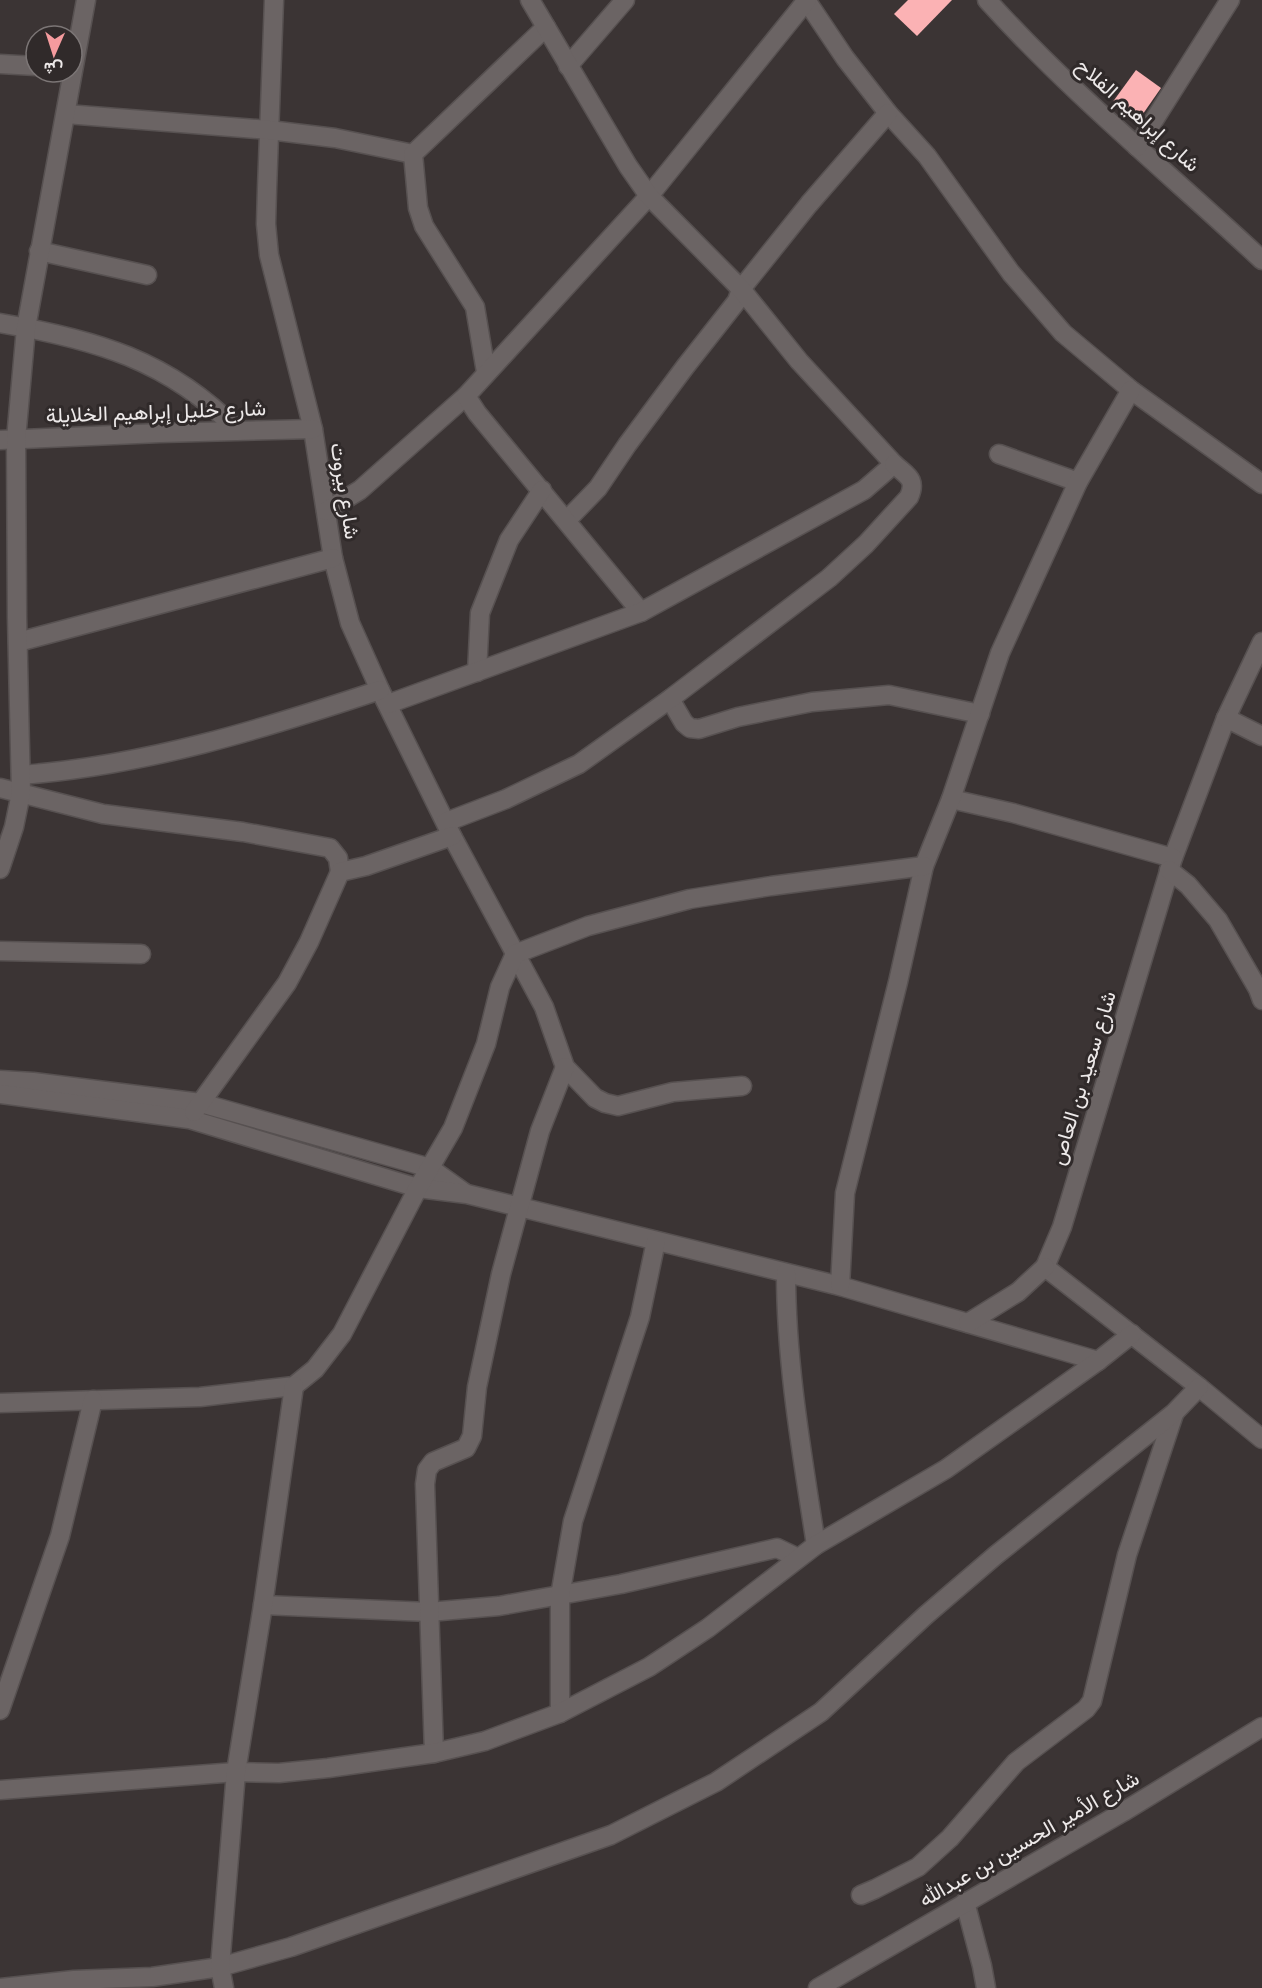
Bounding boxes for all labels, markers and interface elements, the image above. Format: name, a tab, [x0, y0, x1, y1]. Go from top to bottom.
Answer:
north arrow	[24, 24, 84, 84]
street label: شارع إبراهيم الفلاح	[1070, 53, 1205, 178]
text: ش	[43, 58, 63, 78]
street label: شارع خليل إبراهيم الخلايلة	[45, 396, 267, 430]
street label: شارع بيروت	[324, 441, 364, 541]
street label: شارع سعيد بن العاص	[1045, 988, 1123, 1168]
street label: شارع الأمير الحسين بن عبدالله	[914, 1765, 1144, 1914]

